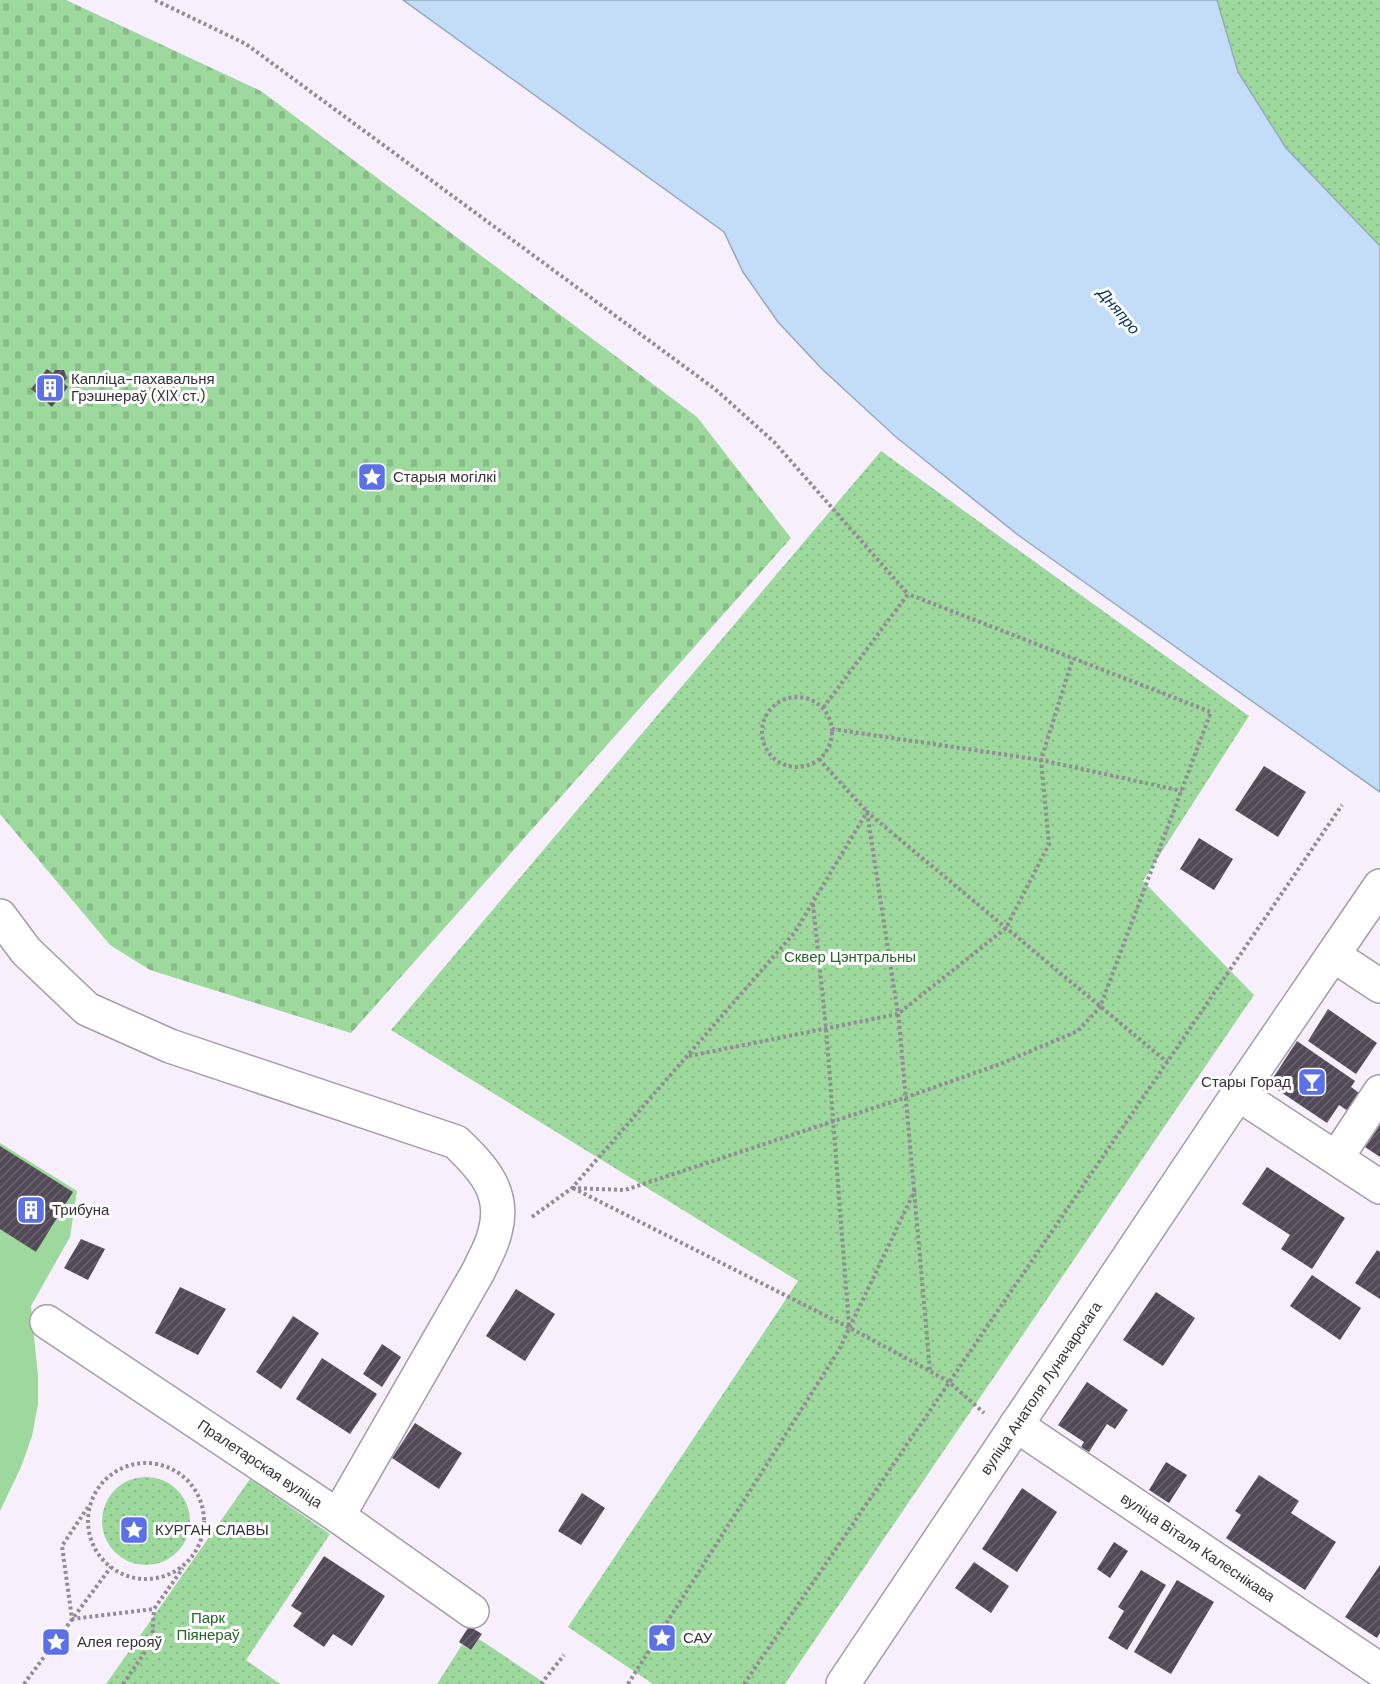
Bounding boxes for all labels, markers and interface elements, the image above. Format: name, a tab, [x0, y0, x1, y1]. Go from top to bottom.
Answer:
water label: Дняпро	[1092, 282, 1145, 339]
place label: Капліца-пахавальня Грэшнераў (XIX ст.)	[71, 369, 215, 406]
building icon: Капліца-пахавальня Грэшнераў (XIX ст.)	[34, 372, 66, 404]
place icon: Старыя могілкі	[356, 461, 388, 493]
place label: Старыя могілкі	[393, 467, 496, 487]
park label: Сквер Цэнтральны	[784, 947, 916, 967]
bar icon: Стары Горад	[1296, 1066, 1328, 1098]
place label: Стары Горад	[1201, 1072, 1291, 1092]
building icon: Трибуна	[15, 1194, 47, 1226]
place label: Трибуна	[52, 1200, 110, 1220]
street label: вуліца Анатоля Луначарскага	[976, 1297, 1107, 1479]
street label: Пралетарская вуліца	[194, 1415, 327, 1513]
street label: вуліца Віталя Калеснікава	[1117, 1488, 1279, 1607]
place icon: КУРГАН СЛАВЫ	[118, 1514, 150, 1546]
place label: КУРГАН СЛАВЫ	[155, 1520, 269, 1540]
park label: Парк Піянераў	[176, 1608, 240, 1645]
place icon: САУ	[646, 1622, 678, 1654]
place icon: Алея герояў	[40, 1626, 72, 1658]
place label: САУ	[683, 1628, 713, 1648]
place label: Алея герояў	[77, 1632, 163, 1652]

